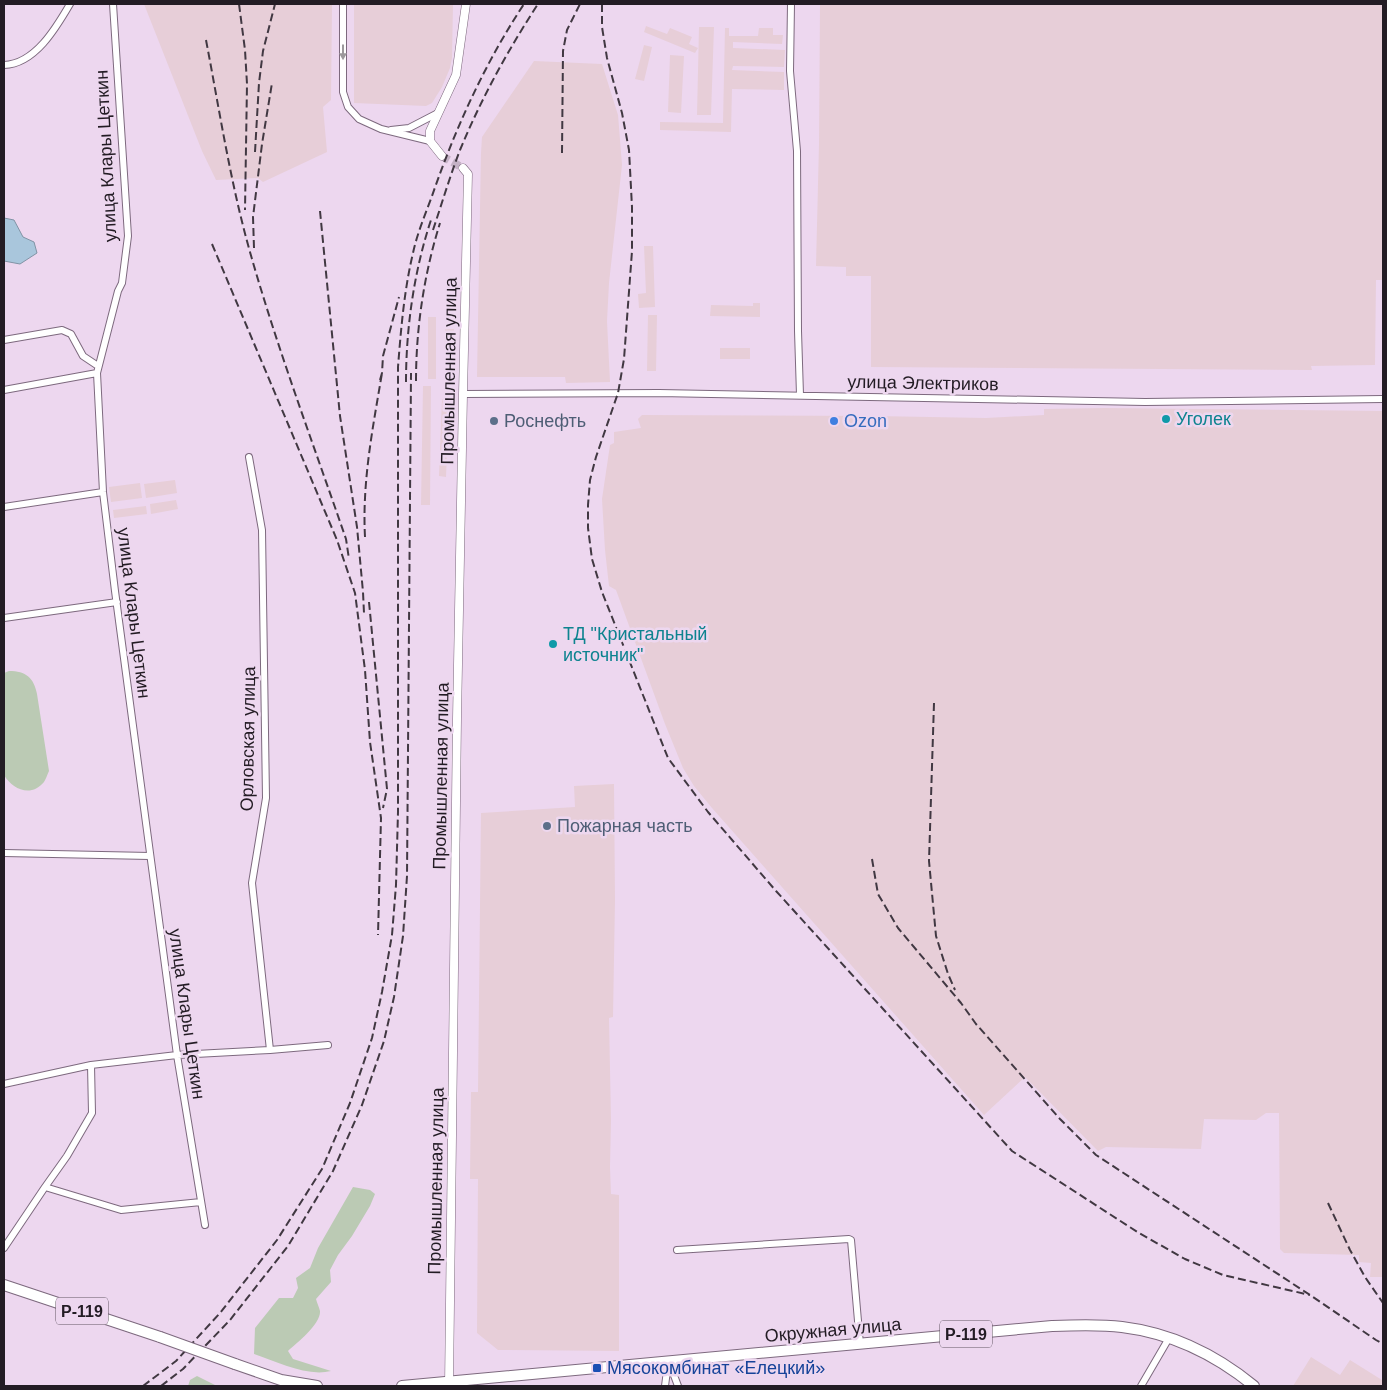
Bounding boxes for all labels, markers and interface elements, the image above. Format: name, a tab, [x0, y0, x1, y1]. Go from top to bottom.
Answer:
one-way arrow	[339, 45, 347, 61]
street label: улица Клары Цеткин	[92, 69, 120, 243]
street label: Промышленная улица	[437, 276, 461, 465]
street label: улица Электриков	[847, 372, 999, 394]
place label: Уголек	[1176, 409, 1231, 429]
place label: Роснефть	[504, 411, 586, 431]
place label: Ozon	[844, 411, 887, 431]
marker: Уголек	[1160, 413, 1172, 425]
marker: Роснефть	[488, 415, 500, 427]
marker: Ozon	[828, 415, 840, 427]
street label: улица Клары Цеткин	[114, 526, 154, 700]
place label: ТД "Кристальный источник"	[563, 624, 707, 665]
marker: ТД "Кристальный источник"	[547, 638, 559, 650]
street label: Орловская улица	[237, 665, 259, 812]
street label: Промышленная улица	[429, 681, 453, 870]
place label: Пожарная часть	[557, 816, 693, 836]
marker: Пожарная часть	[541, 820, 553, 832]
street label: улица Клары Цеткин	[165, 927, 209, 1101]
street label: Промышленная улица	[424, 1086, 448, 1275]
road number: Р-119	[56, 1298, 108, 1324]
street label: Окружная улица	[764, 1314, 903, 1346]
road number: Р-119	[940, 1320, 992, 1348]
place label: Мясокомбинат «Елецкий»	[607, 1358, 825, 1378]
marker: Мясокомбинат «Елецкий»	[591, 1362, 603, 1374]

